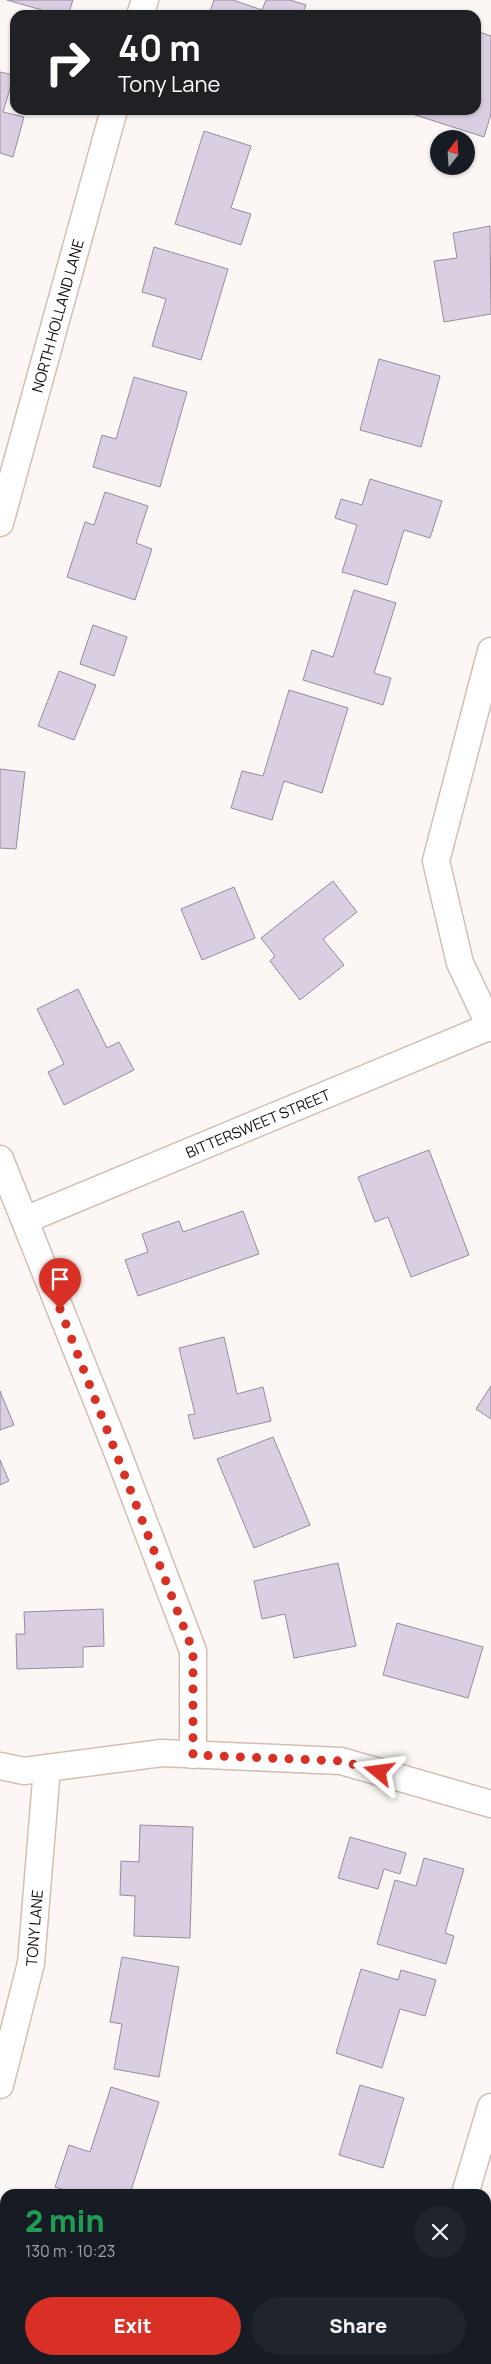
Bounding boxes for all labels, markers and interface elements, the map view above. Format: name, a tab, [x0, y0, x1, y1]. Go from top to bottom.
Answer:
text: 40 m	[118, 24, 201, 72]
icon: right	[35, 30, 100, 95]
text: Tony Lane	[118, 69, 220, 99]
north arrow	[430, 130, 475, 175]
map controls	[430, 130, 475, 175]
street label: NORTH HOLLAND LANE	[26, 237, 88, 395]
street label: BITTERSWEET STREET	[182, 1084, 333, 1163]
pin	[39, 1258, 81, 1309]
icon: arrive	[46, 1265, 74, 1293]
position arrow	[352, 1745, 404, 1797]
street label: TONY LANE	[20, 1889, 47, 1967]
text: 2 min	[25, 2200, 105, 2241]
button: close	[414, 2206, 466, 2258]
text: 130 m · 10:23	[25, 2240, 115, 2262]
button: Exit	[25, 2297, 241, 2355]
button: Share	[251, 2297, 466, 2355]

